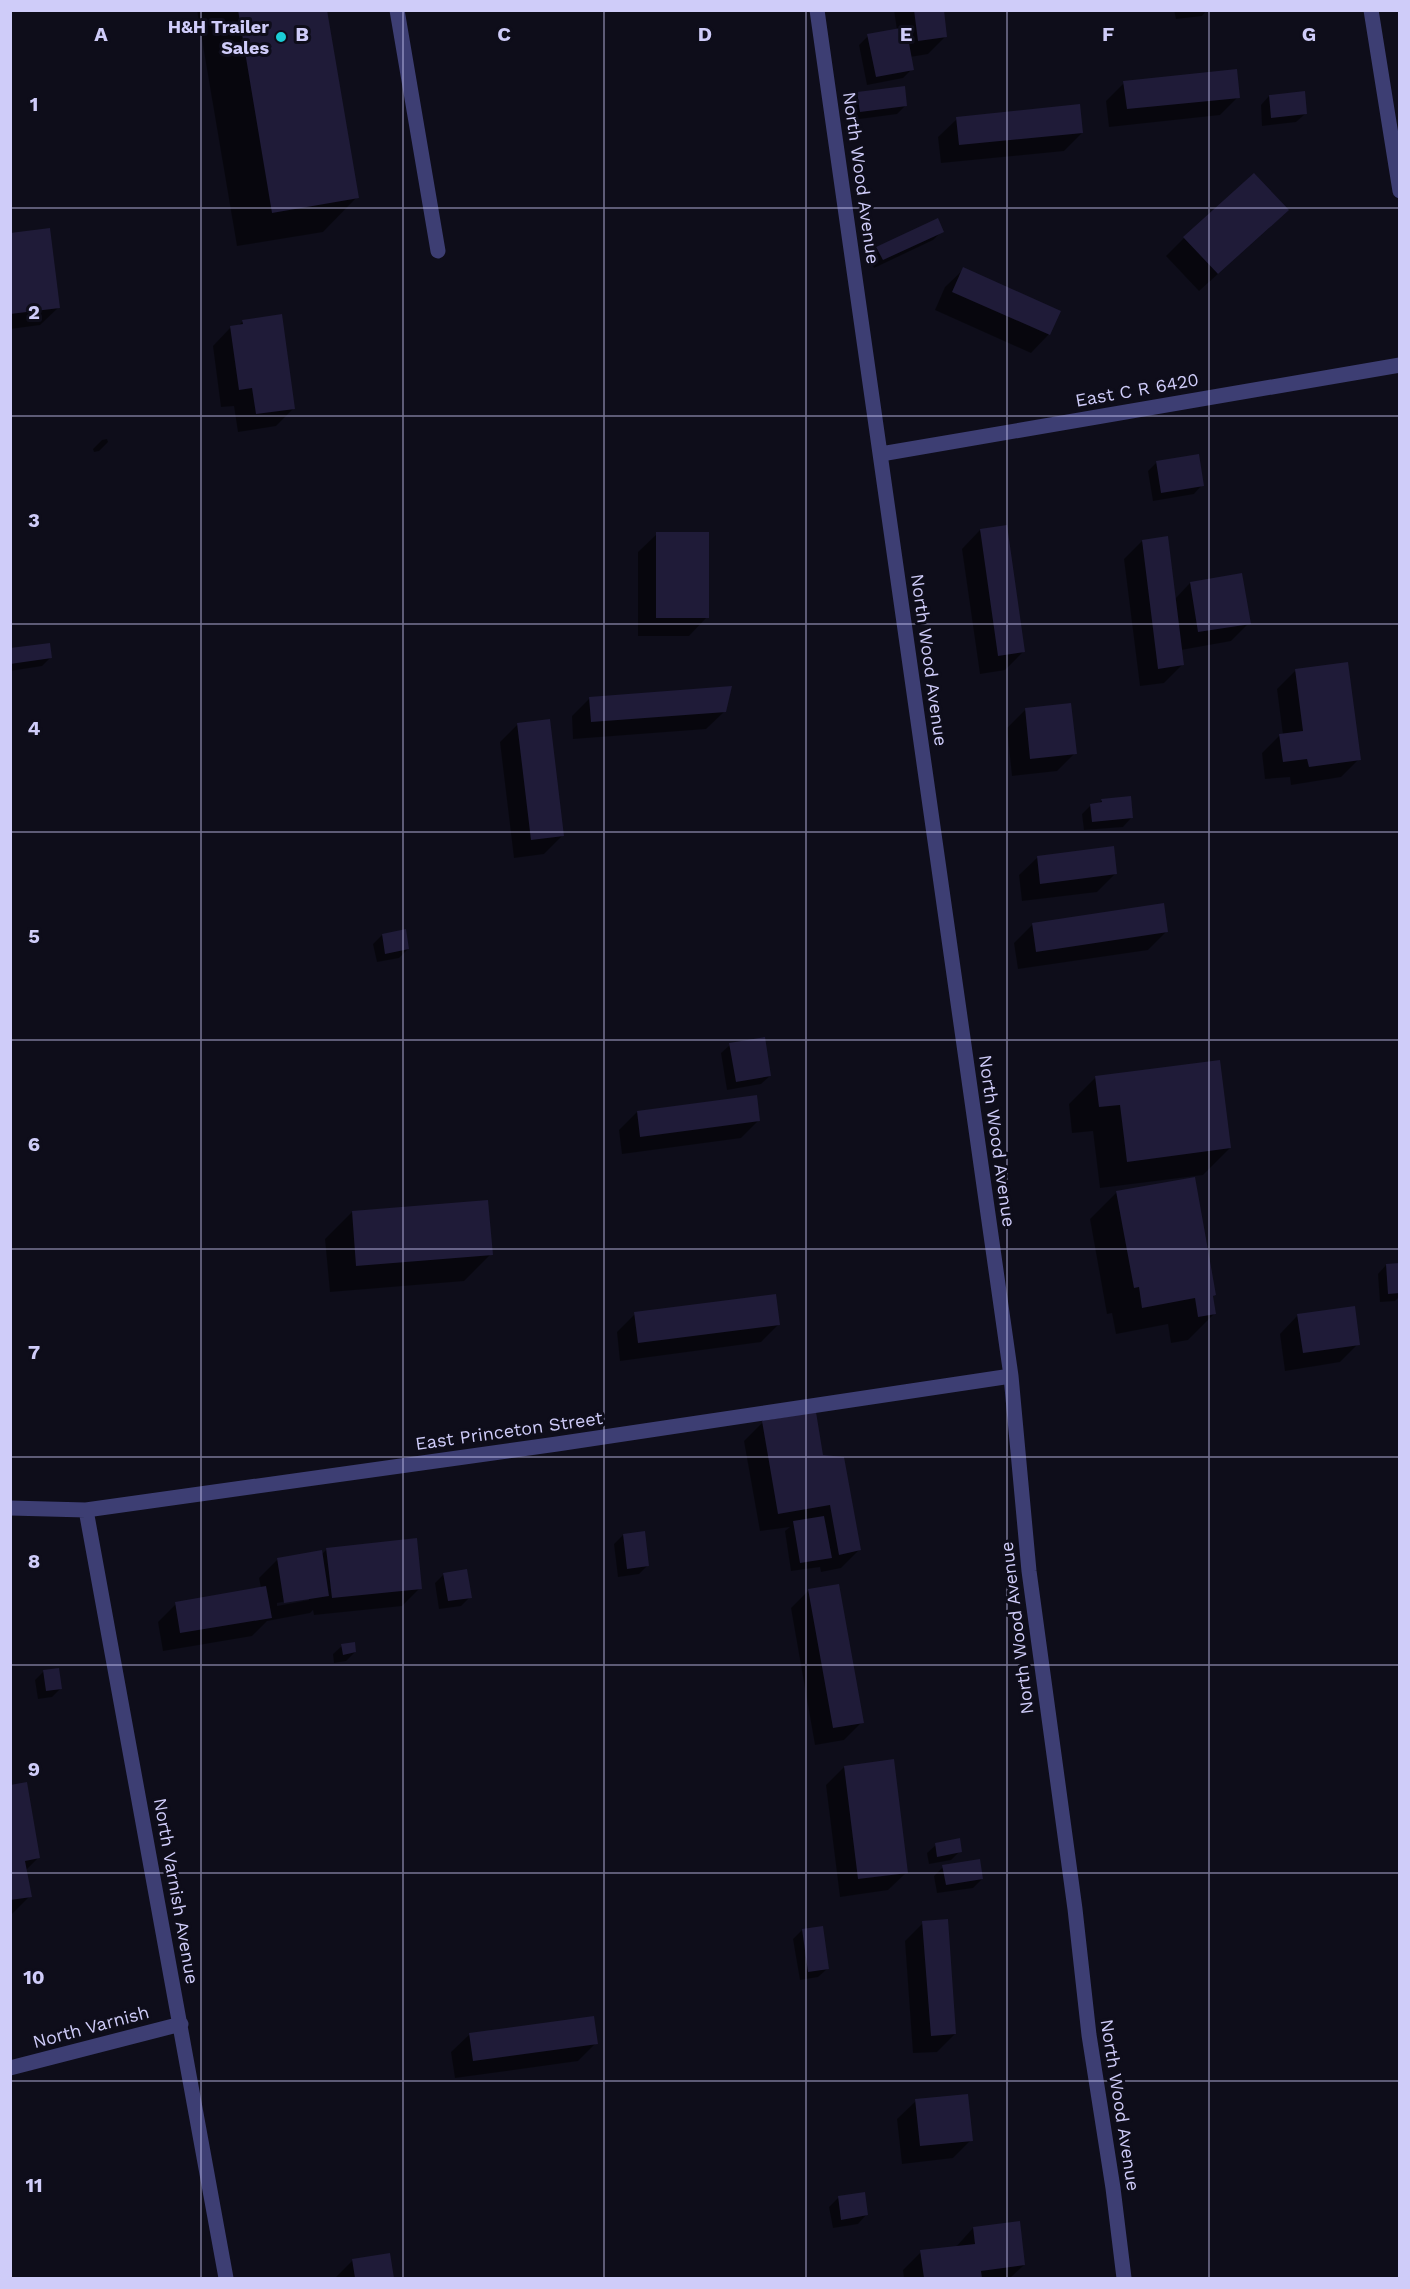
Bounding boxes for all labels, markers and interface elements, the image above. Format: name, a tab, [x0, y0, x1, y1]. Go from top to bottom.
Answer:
place label: H&H Trailer Sales	[168, 16, 269, 58]
text: A	[94, 22, 108, 46]
text: B	[295, 22, 309, 46]
text: C	[497, 22, 511, 46]
text: D	[698, 22, 712, 46]
text: E	[900, 22, 912, 46]
text: F	[1102, 22, 1114, 46]
text: G	[1302, 22, 1316, 46]
marker: H&H Trailer Sales	[274, 30, 288, 44]
street label: North Wood Avenue	[839, 90, 884, 265]
text: 1	[30, 92, 38, 116]
text: 2	[28, 300, 40, 324]
street label: East C R 6420	[1074, 368, 1200, 411]
text: 3	[28, 508, 40, 532]
street label: North Wood Avenue	[907, 572, 952, 747]
text: 4	[28, 716, 41, 740]
text: 5	[28, 924, 40, 948]
street label: North Wood Avenue	[975, 1053, 1020, 1228]
text: 6	[28, 1132, 40, 1156]
text: 7	[28, 1340, 40, 1364]
street label: East Princeton Street	[414, 1407, 604, 1454]
street label: North Wood Avenue	[995, 1541, 1038, 1716]
text: 8	[28, 1549, 40, 1573]
text: 9	[28, 1757, 40, 1781]
street label: North Varnish Avenue	[150, 1796, 203, 1986]
text: 10	[23, 1965, 45, 1989]
street label: North Varnish	[30, 2001, 151, 2052]
street label: North Wood Avenue	[1097, 2017, 1144, 2192]
text: 11	[25, 2173, 43, 2197]

